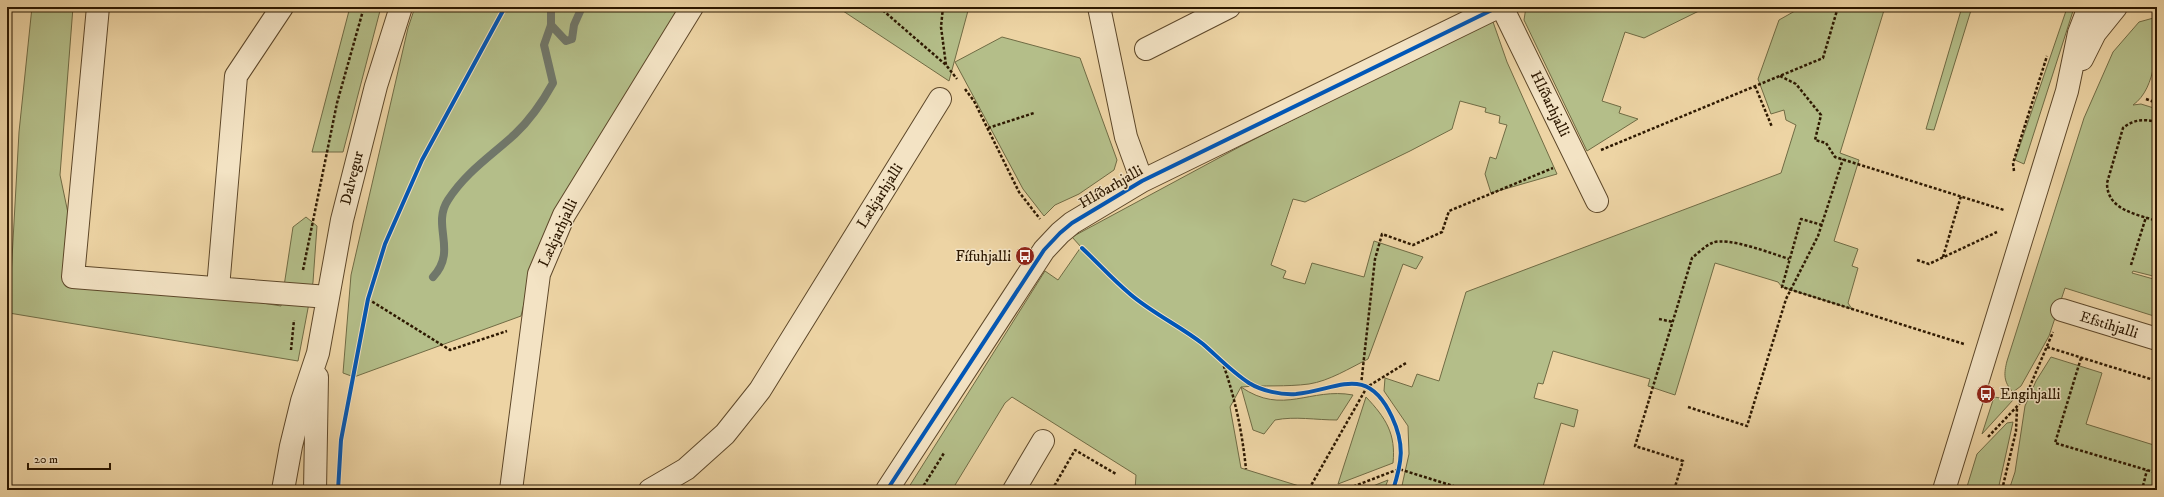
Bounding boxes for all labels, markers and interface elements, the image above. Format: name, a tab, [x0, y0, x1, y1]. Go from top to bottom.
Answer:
street label: Hlíðarhjalli	[1526, 68, 1574, 140]
street label: Dalvegur	[336, 149, 368, 207]
street label: Lækjarhjalli	[853, 160, 907, 232]
street label: Hlíðarhjalli	[1076, 161, 1147, 213]
street label: Lækjarhjalli	[534, 196, 582, 270]
bus stop icon: Fífuhjalli	[1014, 245, 1036, 267]
place label: Fífuhjalli	[955, 247, 1011, 266]
street label: Efstihjalli	[2078, 307, 2140, 343]
bus stop icon: Engihjalli	[1975, 383, 1997, 405]
place label: Engihjalli	[2000, 385, 2060, 404]
scale bar	[28, 445, 110, 471]
text: 20 m	[34, 452, 58, 467]

